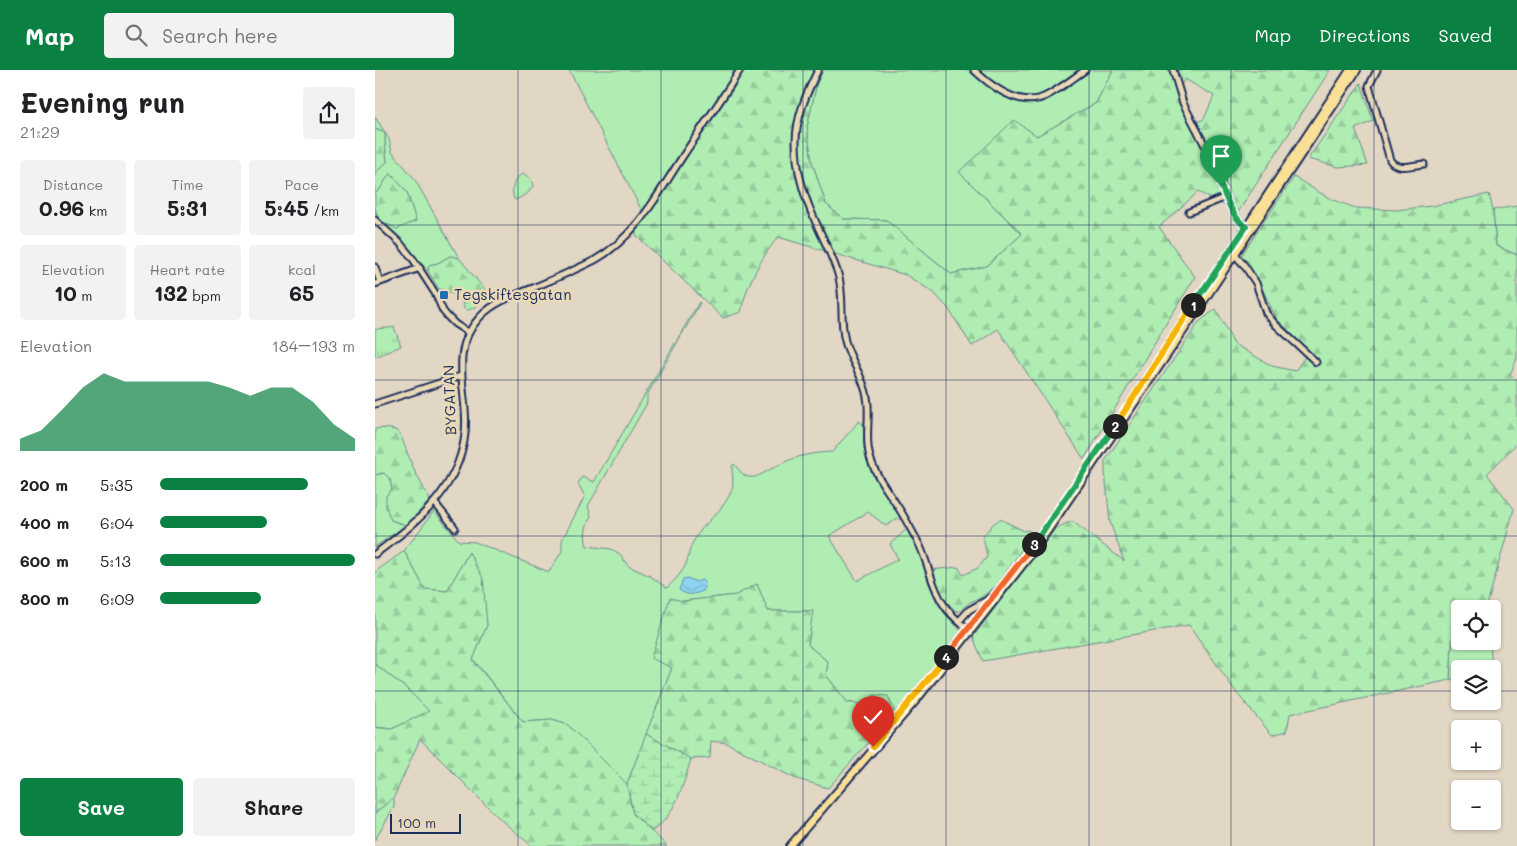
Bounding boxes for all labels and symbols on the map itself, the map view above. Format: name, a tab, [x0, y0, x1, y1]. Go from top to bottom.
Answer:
pin	[1200, 135, 1242, 186]
place label: Tegskiftesgatan	[454, 284, 572, 304]
marker: Tegskiftesgatan	[438, 289, 450, 301]
pin: 1	[1181, 292, 1205, 318]
street label: BYGATAN	[438, 364, 460, 436]
pin: 2	[1103, 414, 1127, 438]
pin: 3	[1021, 532, 1047, 556]
pin: 4	[933, 644, 959, 670]
pin	[852, 696, 894, 747]
scale bar	[390, 811, 461, 834]

